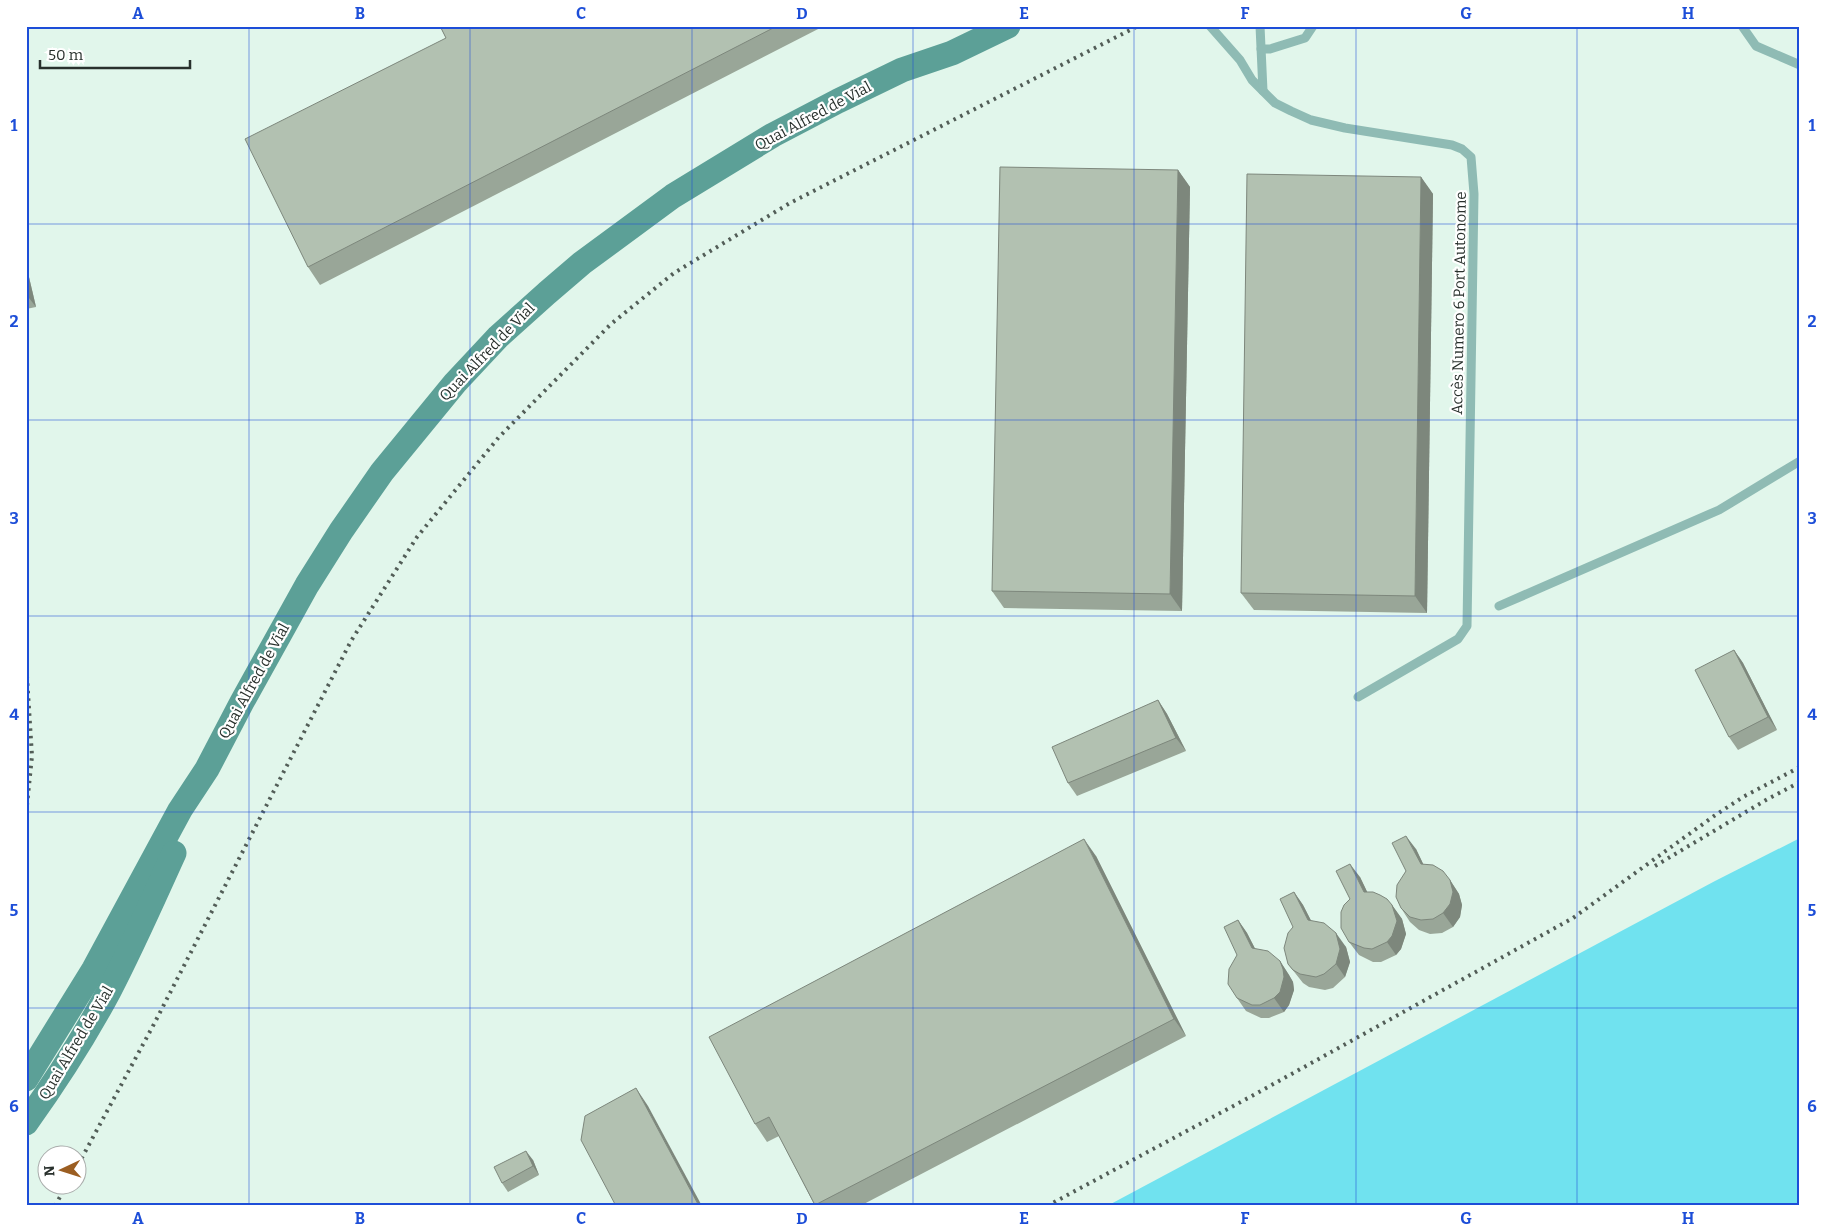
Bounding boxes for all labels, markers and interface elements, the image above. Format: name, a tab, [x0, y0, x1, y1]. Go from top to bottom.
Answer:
text: A	[132, 4, 144, 23]
text: B	[355, 4, 365, 23]
text: C	[576, 4, 586, 23]
text: D	[796, 4, 808, 23]
text: E	[1019, 4, 1029, 23]
text: F	[1241, 4, 1250, 23]
text: G	[1460, 4, 1472, 23]
text: H	[1682, 4, 1695, 23]
scale bar	[40, 38, 190, 70]
text: 50 m	[48, 46, 84, 64]
street label: Quai Alfred de Vial	[752, 78, 874, 154]
text: 1	[11, 116, 18, 135]
text: 1	[1809, 116, 1816, 135]
street label: Accès Numero 6 Port Autonome	[1448, 191, 1470, 415]
street label: Quai Alfred de Vial	[436, 299, 538, 405]
text: 2	[9, 312, 19, 331]
text: 2	[1807, 312, 1817, 331]
text: 3	[9, 509, 19, 528]
text: 3	[1807, 509, 1817, 528]
street label: Quai Alfred de Vial	[215, 620, 293, 742]
text: 4	[9, 705, 19, 724]
text: 4	[1807, 705, 1817, 724]
text: 5	[10, 901, 19, 920]
text: 5	[1808, 901, 1817, 920]
street label: Quai Alfred de Vial	[35, 983, 117, 1103]
text: 6	[9, 1097, 19, 1116]
text: 6	[1807, 1097, 1817, 1116]
north arrow	[38, 1144, 88, 1194]
text: N	[41, 1165, 58, 1177]
text: A	[132, 1209, 144, 1228]
text: B	[355, 1209, 365, 1228]
text: C	[576, 1209, 586, 1228]
text: D	[796, 1209, 808, 1228]
text: E	[1019, 1209, 1029, 1228]
text: F	[1241, 1209, 1250, 1228]
text: G	[1460, 1209, 1472, 1228]
text: H	[1682, 1209, 1695, 1228]

